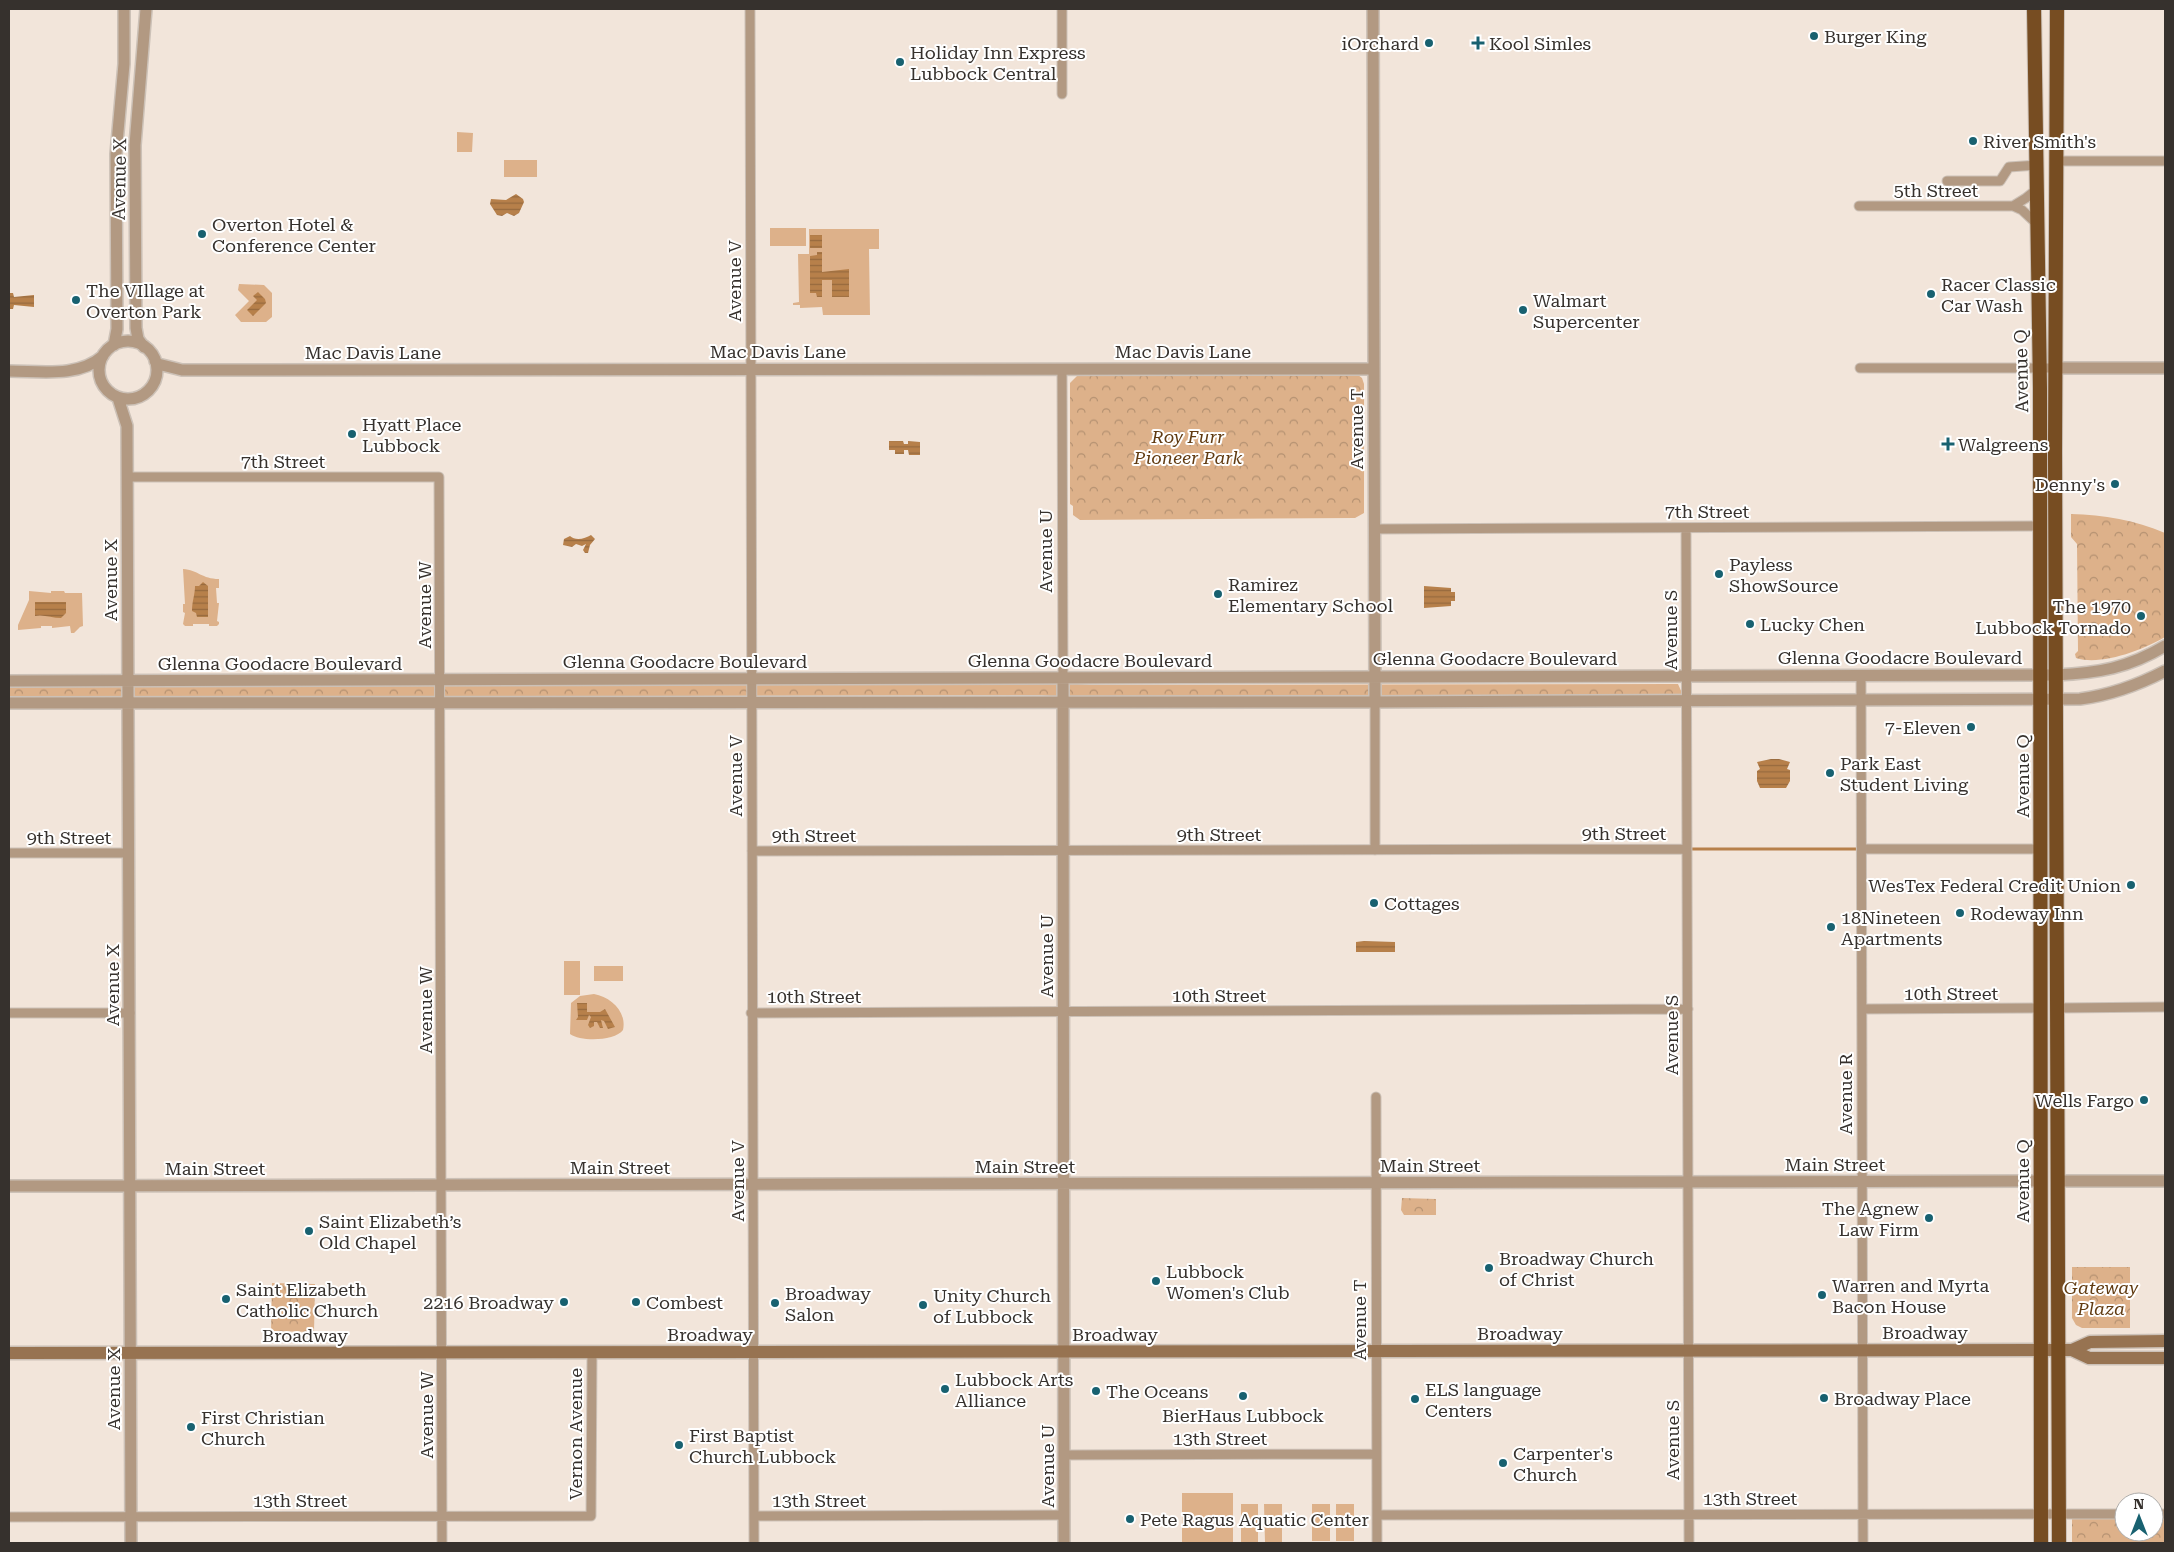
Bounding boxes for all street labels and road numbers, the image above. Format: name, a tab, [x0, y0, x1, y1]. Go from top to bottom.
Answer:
street label: Avenue X	[108, 138, 130, 220]
street label: 5th Street	[1894, 180, 1979, 201]
street label: Avenue V	[724, 240, 745, 322]
street label: Avenue Q	[2010, 329, 2032, 413]
street label: Mac Davis Lane	[710, 341, 846, 362]
street label: Mac Davis Lane	[1115, 341, 1251, 362]
street label: Mac Davis Lane	[305, 342, 441, 363]
street label: Avenue T	[1346, 388, 1367, 470]
street label: 7th Street	[241, 451, 326, 472]
street label: 7th Street	[1665, 501, 1750, 522]
street label: Avenue U	[1035, 509, 1056, 593]
street label: Avenue X	[100, 539, 121, 621]
street label: Avenue W	[414, 561, 435, 649]
street label: Avenue S	[1660, 590, 1681, 670]
street label: Glenna Goodacre Boulevard	[1778, 647, 2023, 668]
street label: Glenna Goodacre Boulevard	[1373, 648, 1618, 669]
street label: Glenna Goodacre Boulevard	[968, 650, 1213, 671]
street label: Glenna Goodacre Boulevard	[563, 651, 808, 672]
street label: Glenna Goodacre Boulevard	[158, 653, 403, 674]
street label: Avenue Q	[2012, 734, 2033, 818]
street label: Avenue V	[725, 735, 746, 817]
street label: 9th Street	[1582, 823, 1667, 844]
street label: 9th Street	[1177, 824, 1262, 845]
street label: 9th Street	[772, 825, 857, 846]
street label: 9th Street	[27, 827, 112, 848]
street label: Avenue U	[1036, 914, 1057, 998]
street label: Avenue X	[102, 944, 123, 1026]
street label: Avenue W	[415, 966, 436, 1054]
street label: 10th Street	[1904, 983, 1999, 1004]
street label: 10th Street	[1172, 985, 1267, 1006]
street label: 10th Street	[767, 986, 862, 1007]
street label: Avenue S	[1661, 995, 1682, 1075]
street label: Avenue R	[1835, 1053, 1856, 1135]
street label: Avenue Q	[2012, 1139, 2033, 1223]
street label: Avenue V	[727, 1140, 748, 1222]
street label: Main Street	[1785, 1154, 1885, 1175]
street label: Main Street	[1380, 1155, 1480, 1176]
street label: Main Street	[975, 1156, 1075, 1177]
street label: Main Street	[570, 1157, 670, 1178]
street label: Main Street	[165, 1158, 265, 1179]
street label: Avenue T	[1349, 1279, 1370, 1361]
street label: Broadway	[1882, 1322, 1968, 1343]
street label: Broadway	[1477, 1323, 1563, 1344]
street label: Broadway	[667, 1324, 753, 1345]
street label: Broadway	[1072, 1324, 1158, 1345]
street label: Broadway	[262, 1325, 348, 1346]
street label: Avenue X	[103, 1348, 124, 1430]
street label: Vernon Avenue	[565, 1368, 586, 1500]
street label: Avenue W	[416, 1371, 437, 1459]
street label: Avenue S	[1662, 1400, 1683, 1480]
street label: Avenue U	[1037, 1424, 1058, 1508]
street label: 13th Street	[1173, 1428, 1268, 1449]
street label: 13th Street	[1703, 1488, 1798, 1509]
street label: 13th Street	[253, 1490, 348, 1511]
street label: 13th Street	[772, 1490, 867, 1511]

